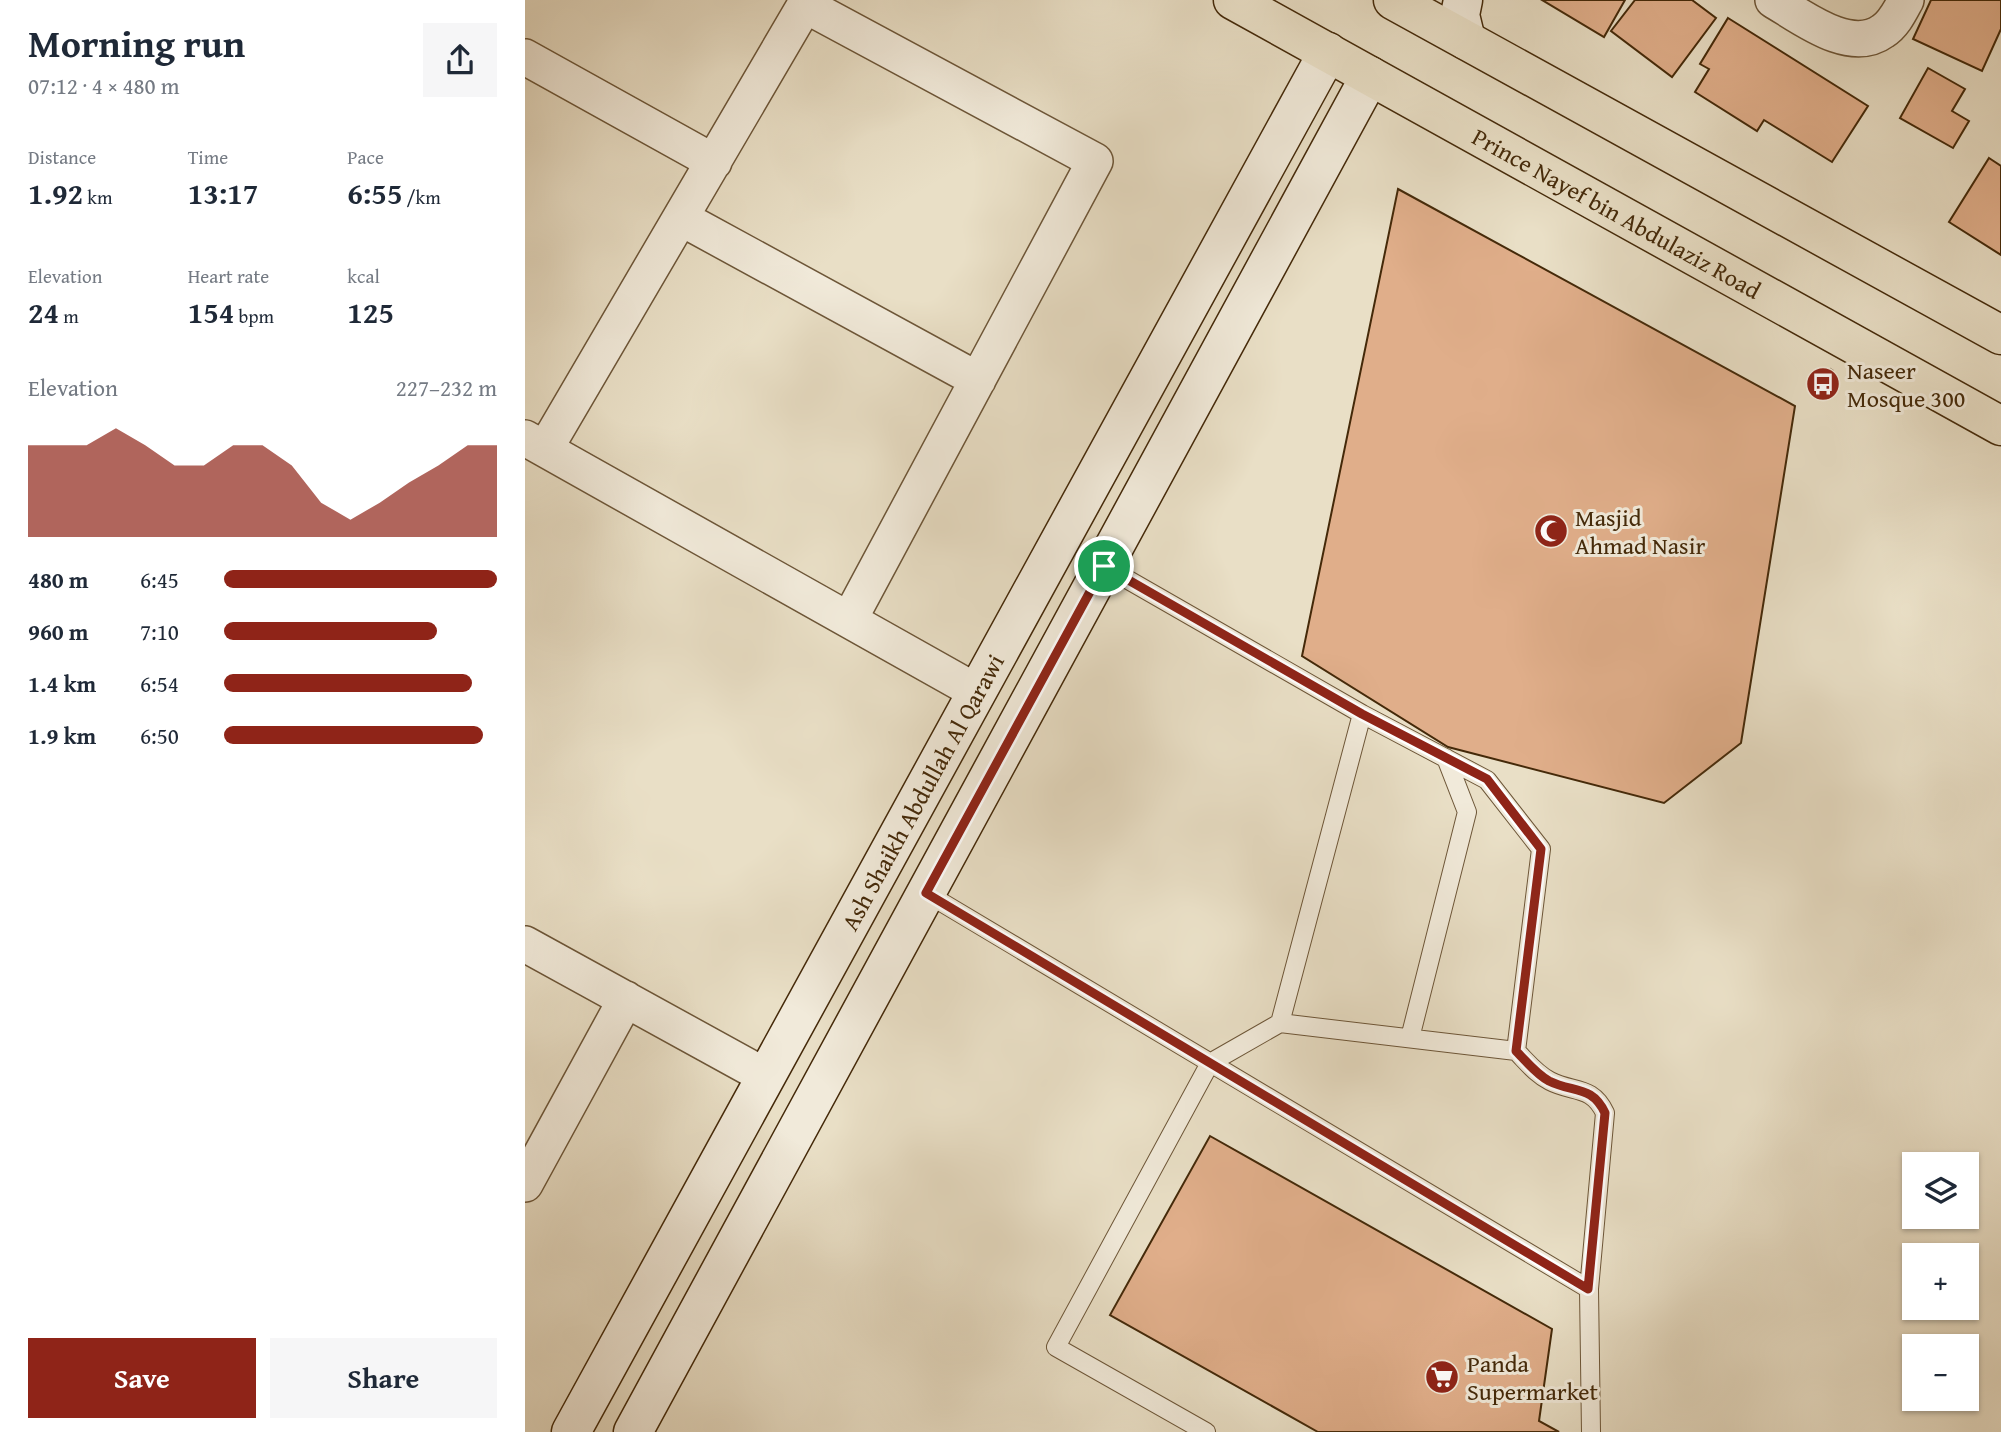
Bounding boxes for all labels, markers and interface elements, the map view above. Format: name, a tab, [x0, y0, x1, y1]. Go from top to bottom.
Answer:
text: Morning run	[28, 15, 245, 71]
button: share	[423, 23, 497, 97]
text: 07:12 · 4 × 480 m	[28, 69, 180, 102]
street label: Prince Nayef bin Abdulaziz Road	[1466, 119, 1768, 307]
text: Distance	[28, 143, 96, 171]
text: Time	[188, 143, 228, 171]
text: Pace	[347, 143, 384, 171]
text: 1.92	[28, 171, 83, 215]
text: 13:17	[188, 171, 258, 215]
text: 6:55	[347, 171, 402, 215]
text: km	[83, 183, 112, 211]
text: /km	[402, 183, 441, 211]
text: Elevation	[28, 262, 102, 290]
text: Heart rate	[188, 262, 269, 290]
text: kcal	[347, 262, 380, 290]
text: 24	[28, 290, 59, 334]
text: 154	[188, 290, 234, 334]
text: 125	[347, 290, 394, 334]
text: m	[59, 302, 79, 330]
text: bpm	[234, 302, 274, 330]
place label: Naseer Mosque 300	[1847, 353, 1965, 416]
bus stop icon: Naseer Mosque 300	[1804, 365, 1842, 403]
text: Elevation	[28, 371, 118, 404]
text: 227–232 m	[396, 371, 497, 404]
place label: Masjid Ahmad Nasir	[1575, 500, 1705, 563]
mosque icon: Masjid Ahmad Nasir	[1532, 512, 1570, 550]
pin	[1074, 536, 1134, 596]
icon: arrive	[1085, 547, 1123, 585]
text: 480 m	[28, 563, 89, 596]
text: 6:45	[140, 563, 179, 596]
text: 960 m	[28, 615, 89, 648]
text: 7:10	[140, 615, 179, 648]
street label: Ash Shaikh Abdullah Al Qarawi	[832, 647, 1012, 937]
text: 1.4 km	[28, 667, 96, 700]
text: 6:54	[140, 667, 179, 700]
text: 1.9 km	[28, 719, 96, 752]
text: 6:50	[140, 719, 179, 752]
map controls	[1902, 1152, 1979, 1411]
button: layers	[1902, 1152, 1979, 1229]
button: +	[1902, 1243, 1979, 1320]
button: −	[1902, 1334, 1979, 1411]
button: Save	[28, 1338, 256, 1418]
button: Share	[270, 1338, 497, 1418]
place label: Panda Supermarket	[1467, 1346, 1599, 1409]
supermarket icon: Panda Supermarket	[1423, 1358, 1461, 1396]

